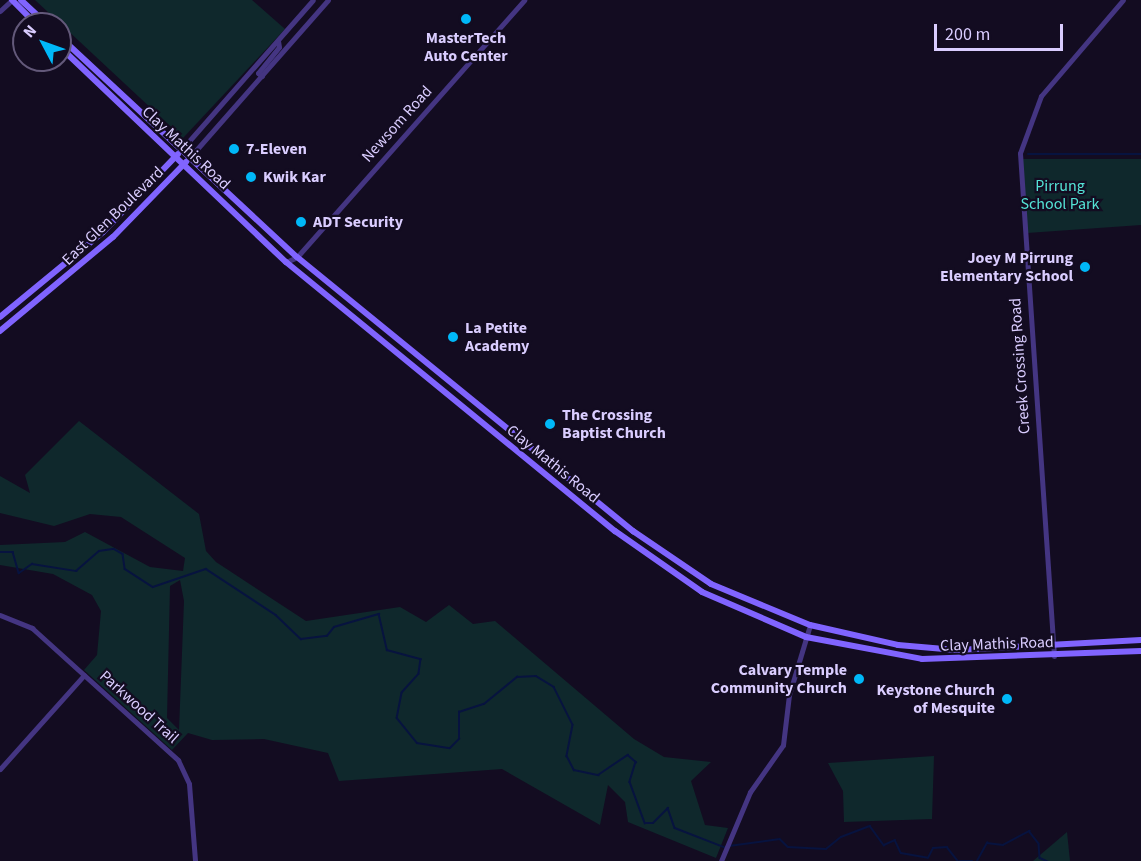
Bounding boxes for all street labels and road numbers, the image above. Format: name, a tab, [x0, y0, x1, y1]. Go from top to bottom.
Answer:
street label: Newsom Road	[358, 82, 436, 166]
street label: Clay Mathis Road	[138, 102, 234, 194]
street label: East Glen Boulevard	[58, 163, 168, 269]
street label: Creek Crossing Road	[1006, 297, 1034, 435]
street label: Clay Mathis Road	[503, 421, 603, 507]
street label: Clay Mathis Road	[940, 632, 1054, 656]
street label: Parkwood Trail	[95, 666, 183, 748]

